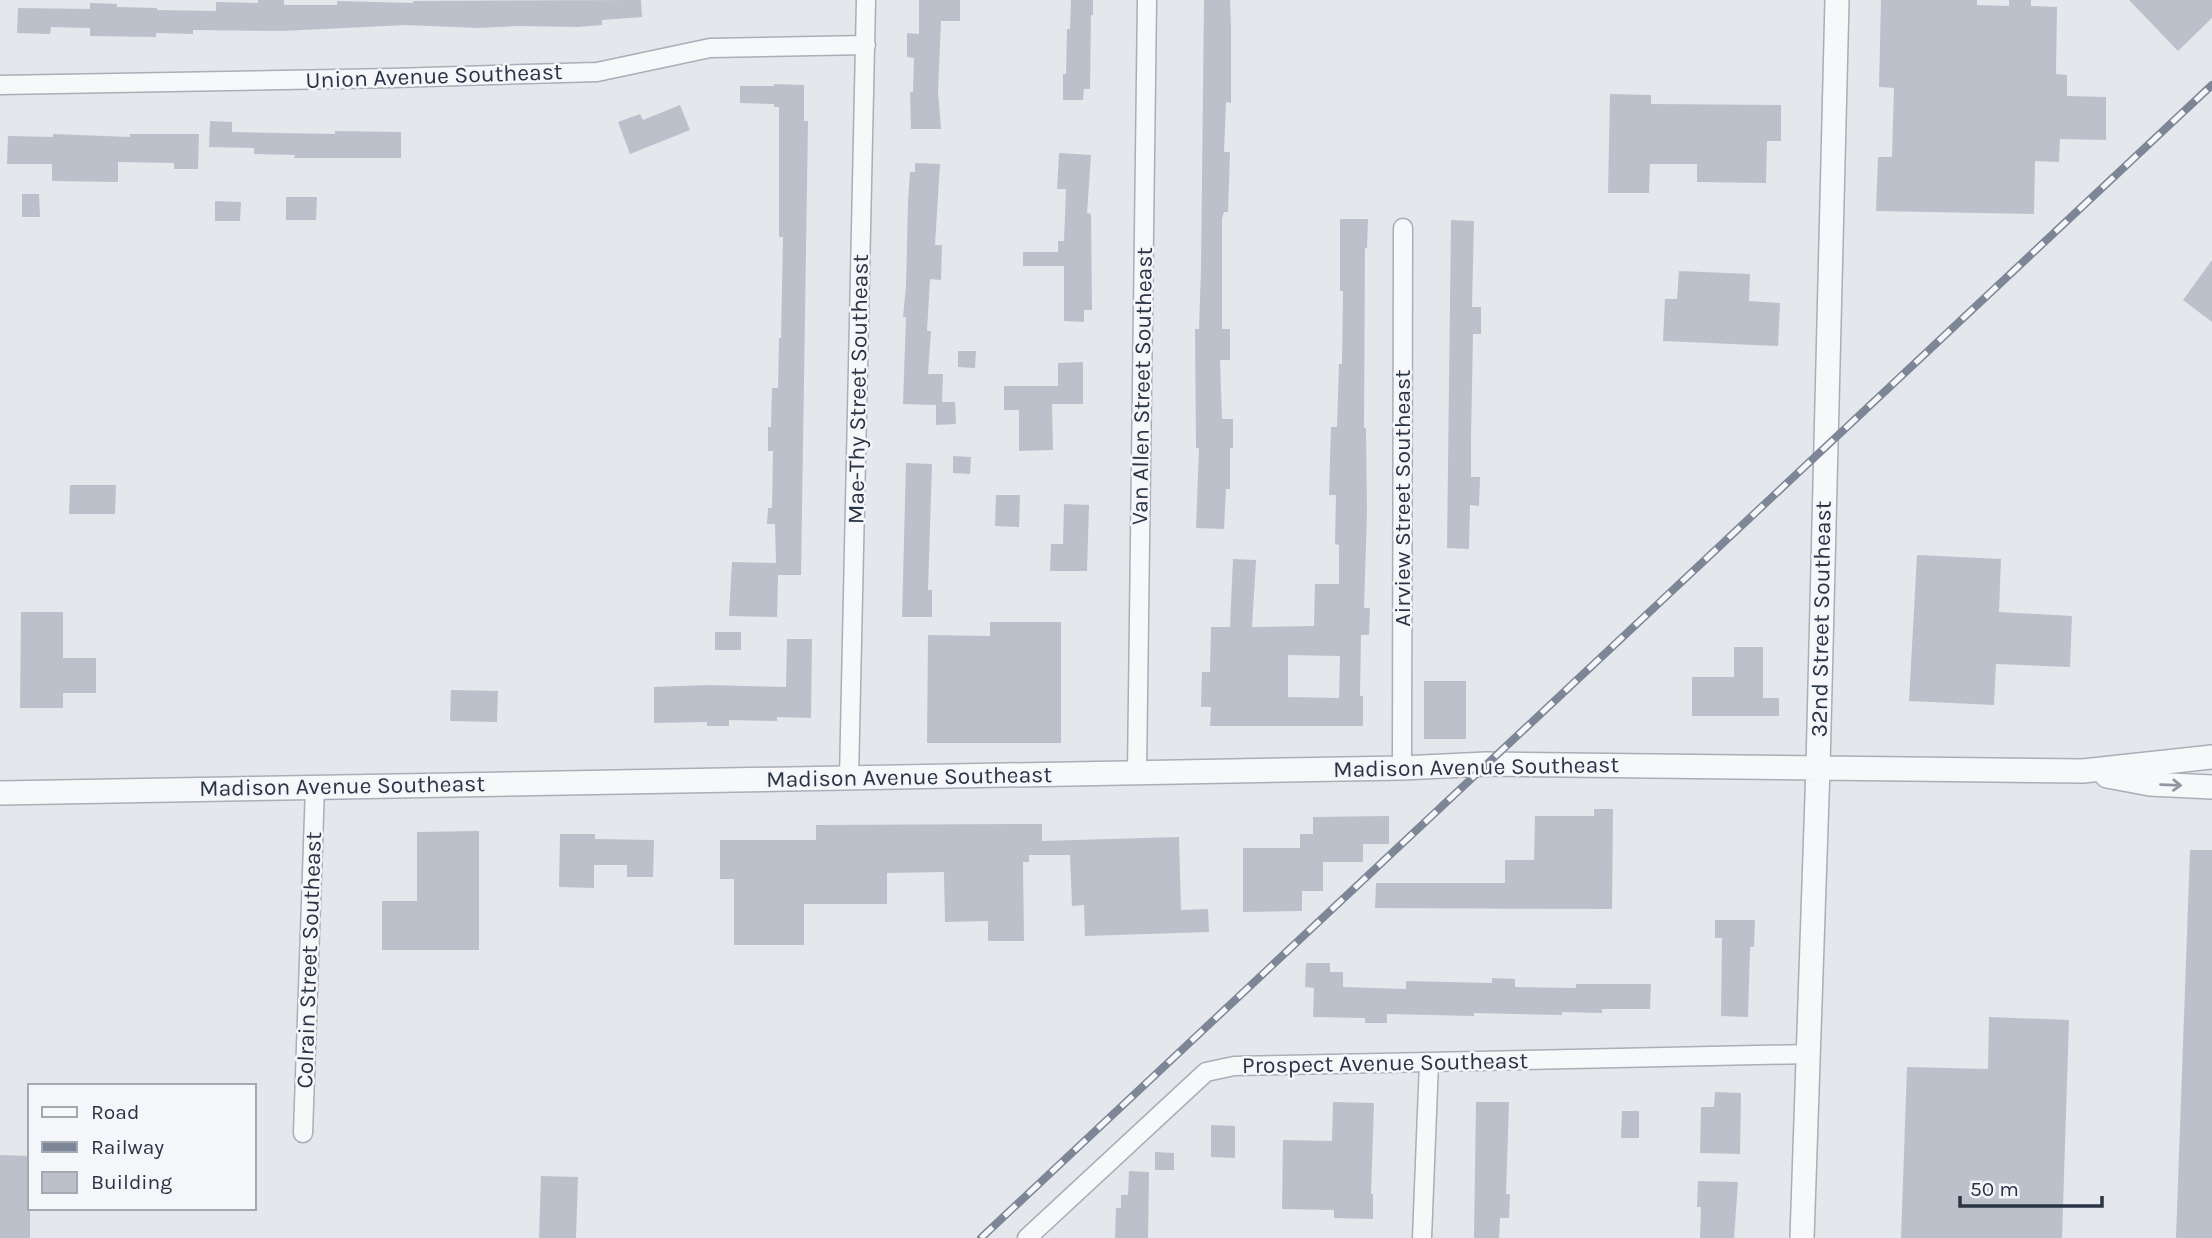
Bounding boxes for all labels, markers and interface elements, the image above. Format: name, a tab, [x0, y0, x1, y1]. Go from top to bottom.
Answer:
street label: Union Avenue Southeast	[305, 58, 563, 94]
street label: Van Allen Street Southeast	[1126, 246, 1158, 525]
street label: Mae-Thy Street Southeast	[842, 253, 874, 524]
street label: Airview Street Southeast	[1389, 369, 1416, 627]
street label: 32nd Street Southeast	[1805, 500, 1837, 738]
street label: Madison Avenue Southeast	[1333, 751, 1620, 783]
street label: Madison Avenue Southeast	[766, 761, 1053, 793]
street label: Madison Avenue Southeast	[199, 770, 486, 802]
one-way arrow	[2160, 779, 2183, 792]
street label: Colrain Street Southeast	[291, 831, 327, 1089]
street label: Prospect Avenue Southeast	[1242, 1047, 1529, 1079]
legend	[28, 1084, 256, 1210]
text: Road	[91, 1100, 139, 1124]
text: Railway	[91, 1135, 164, 1159]
scale bar	[1960, 1164, 2102, 1208]
text: Building	[91, 1170, 172, 1194]
text: 50 m	[1970, 1177, 2019, 1201]

